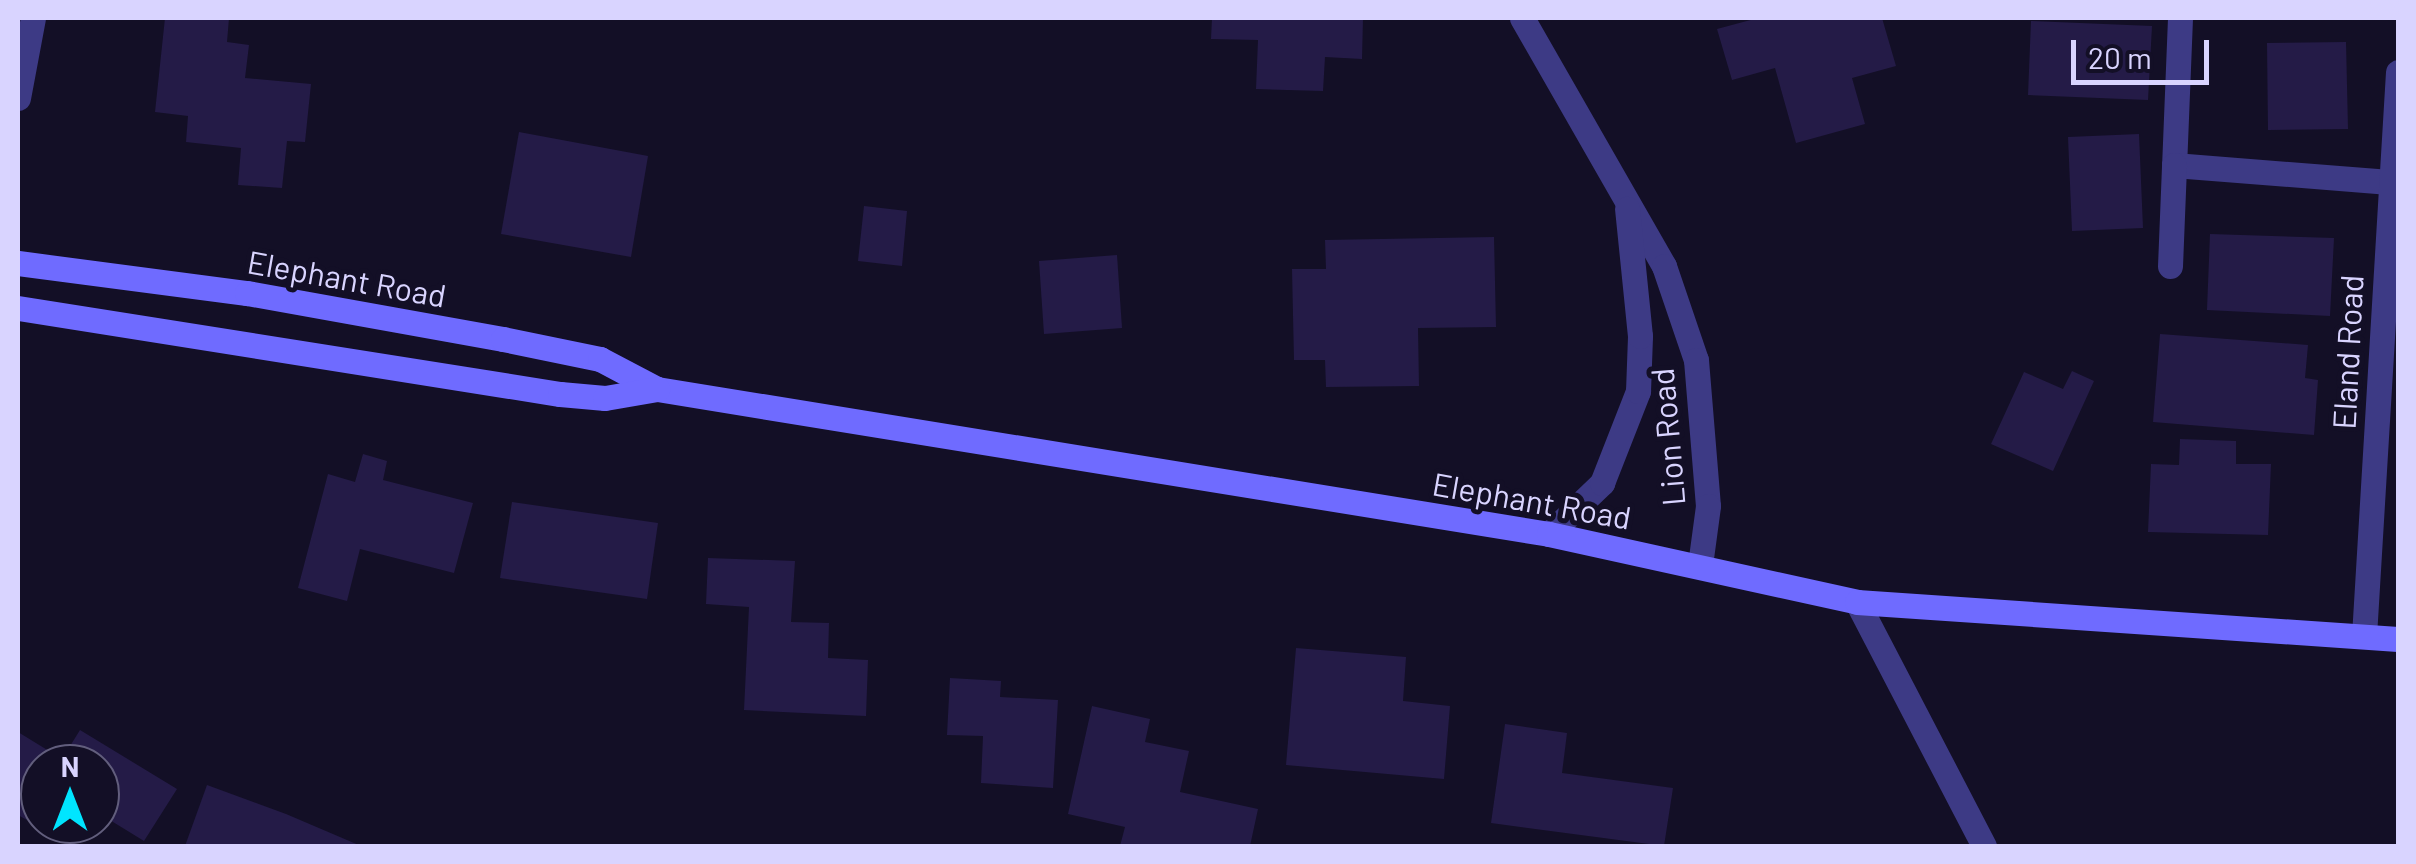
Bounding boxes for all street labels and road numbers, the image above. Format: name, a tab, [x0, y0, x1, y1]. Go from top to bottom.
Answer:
street label: Elephant Road	[245, 242, 449, 314]
street label: Eland Road	[2324, 274, 2370, 430]
street label: Lion Road	[1642, 367, 1692, 507]
street label: Elephant Road	[1430, 464, 1634, 536]

